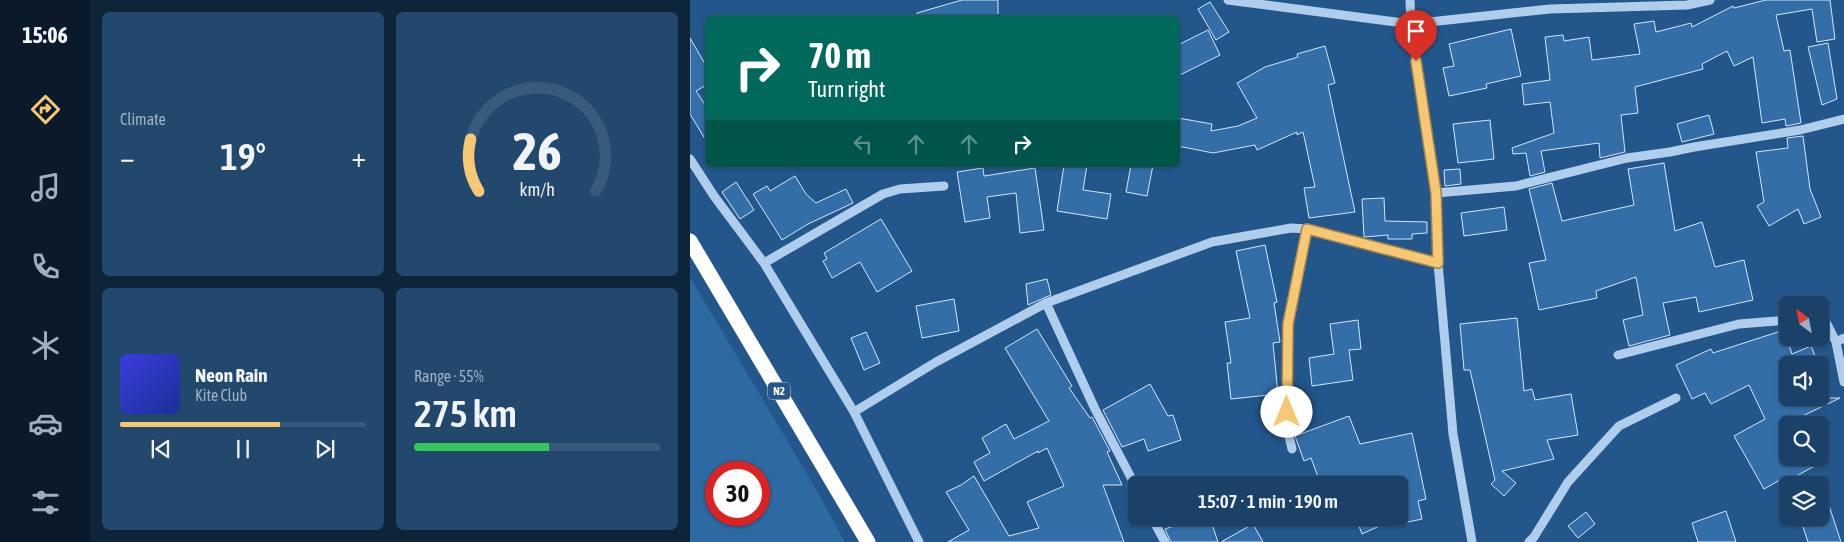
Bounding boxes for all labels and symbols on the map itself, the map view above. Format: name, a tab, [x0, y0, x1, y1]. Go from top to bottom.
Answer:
pin	[1395, 10, 1437, 61]
north arrow	[1779, 296, 1829, 346]
road number: N2	[768, 382, 790, 400]
position arrow	[1260, 385, 1312, 437]
speed limit sign: 30	[705, 461, 770, 526]

